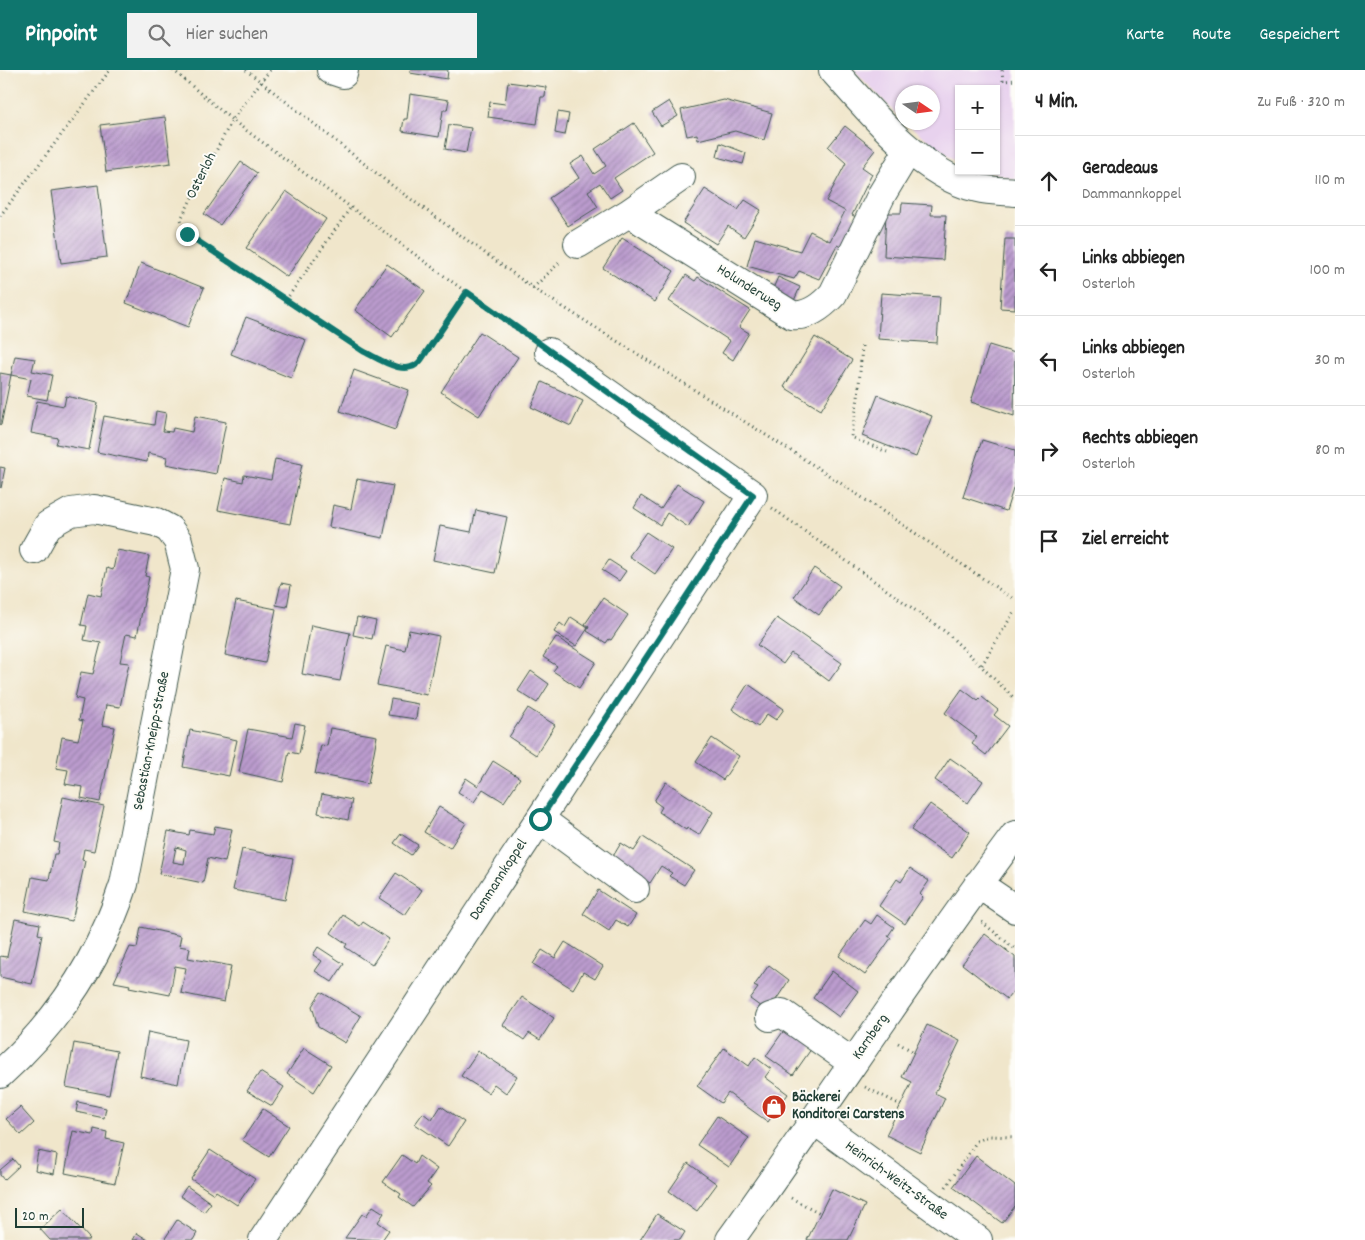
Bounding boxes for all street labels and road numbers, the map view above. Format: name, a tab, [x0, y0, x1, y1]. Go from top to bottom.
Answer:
street label: Osterloh	[181, 149, 223, 203]
street label: Holunderweg	[712, 259, 786, 317]
street label: Sebastian-Kneipp-Straße	[128, 669, 176, 812]
street label: Dammannkoppel	[464, 835, 534, 925]
street label: Karnberg	[847, 1010, 895, 1064]
street label: Heinrich-Weitz-Straße	[840, 1136, 953, 1226]

